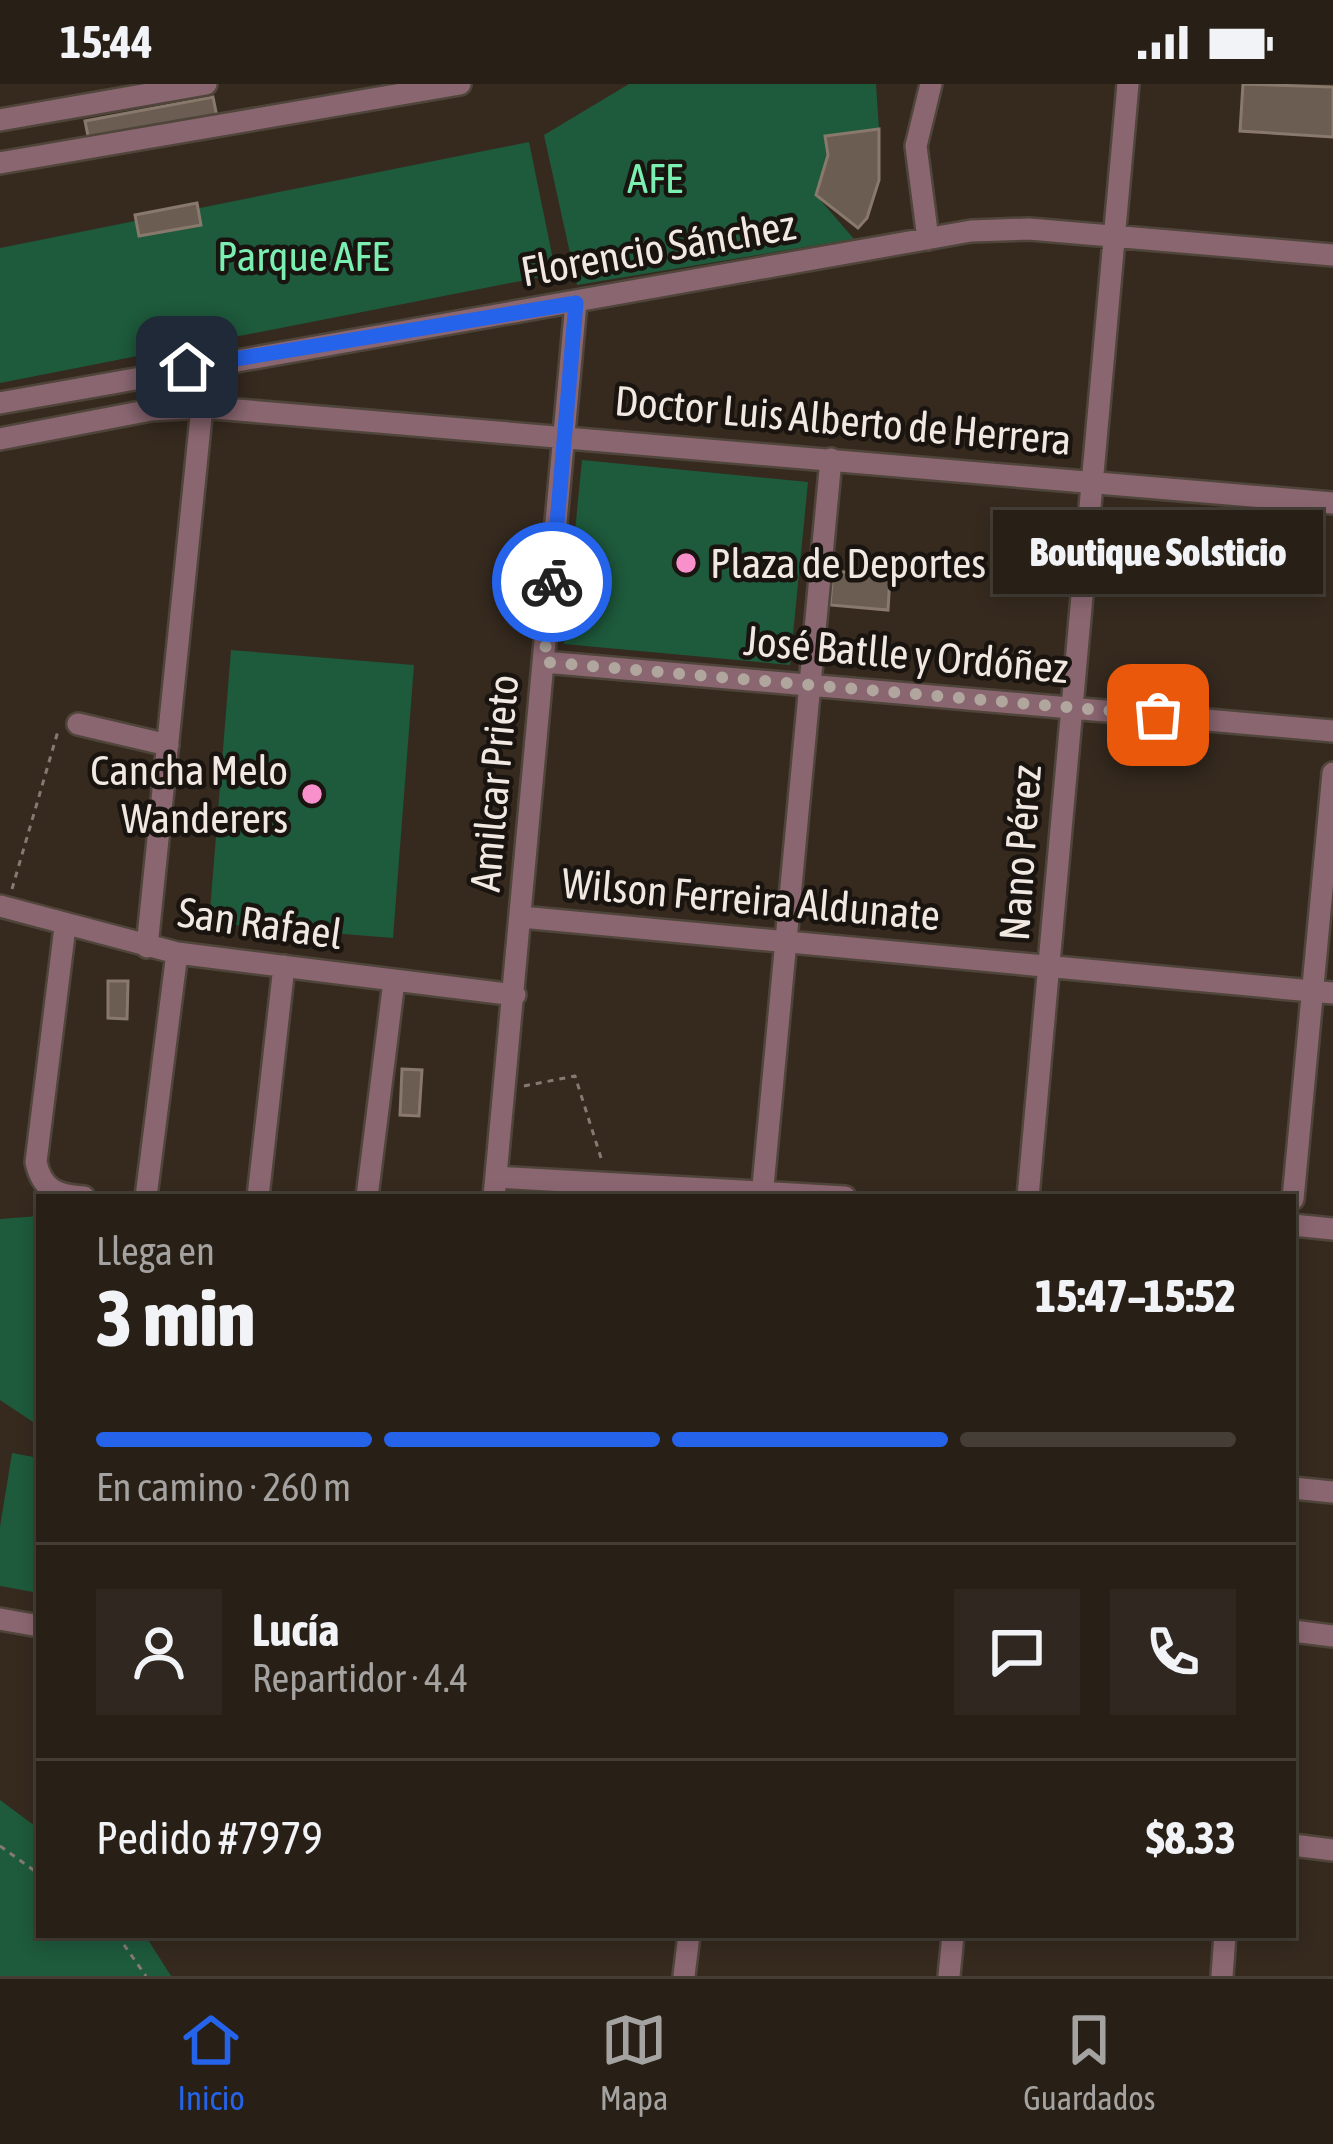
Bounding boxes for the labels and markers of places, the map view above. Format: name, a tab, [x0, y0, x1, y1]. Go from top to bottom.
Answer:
pin	[136, 316, 238, 418]
callout: Boutique Solsticio	[993, 511, 1323, 595]
place label: Plaza de Deportes	[710, 539, 986, 587]
marker: Plaza de Deportes	[673, 550, 699, 576]
pin	[1107, 664, 1209, 766]
place label: Cancha Melo Wanderers	[90, 746, 288, 842]
marker: Cancha Melo Wanderers	[299, 781, 325, 807]

